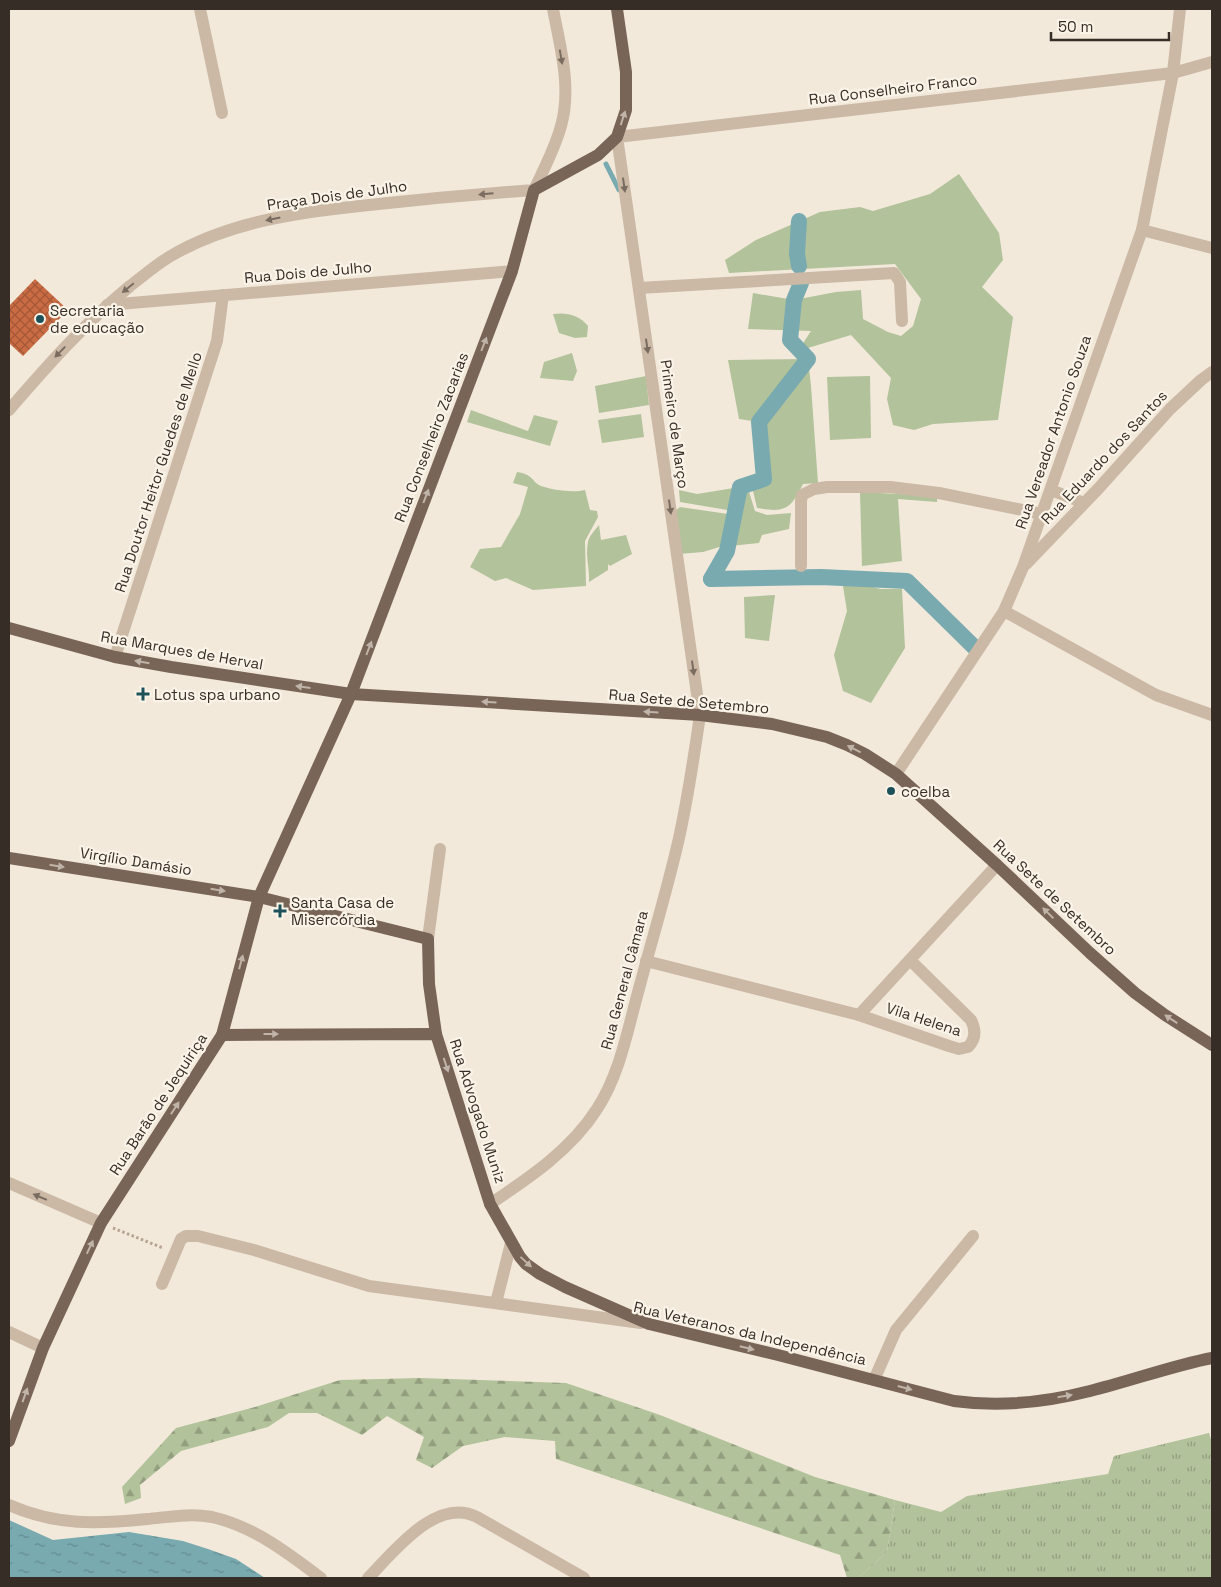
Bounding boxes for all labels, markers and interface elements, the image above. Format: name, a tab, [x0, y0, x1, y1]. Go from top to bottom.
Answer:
scale bar	[1051, 10, 1168, 42]
text: 50 m	[1058, 17, 1093, 36]
one-way arrow	[558, 49, 566, 65]
street label: Rua Conselheiro Franco	[808, 69, 978, 109]
one-way arrow	[620, 110, 628, 125]
street label: Praça Dois de Julho	[266, 176, 408, 214]
one-way arrow	[621, 177, 629, 193]
one-way arrow	[478, 190, 494, 198]
one-way arrow	[265, 215, 280, 223]
street label: Rua Dois de Julho	[243, 257, 373, 287]
one-way arrow	[122, 283, 135, 294]
place label: Secretaria de educação	[50, 301, 144, 337]
marker: Secretaria de educação	[34, 313, 46, 325]
street label: Rua Vereador Antonio Souza	[1011, 332, 1095, 531]
one-way arrow	[481, 337, 488, 352]
one-way arrow	[643, 338, 651, 354]
one-way arrow	[54, 346, 66, 358]
street label: Rua Doutor Heitor Guedes de Mello	[110, 349, 206, 595]
street label: Rua Conselheiro Zacarias	[390, 349, 472, 525]
street label: Primeiro de Março	[657, 358, 693, 490]
street label: Rua Eduardo dos Santos	[1037, 386, 1171, 528]
one-way arrow	[422, 488, 430, 503]
one-way arrow	[666, 499, 674, 515]
street label: Rua Marques de Herval	[99, 626, 265, 674]
one-way arrow	[365, 641, 373, 655]
one-way arrow	[135, 658, 150, 666]
one-way arrow	[689, 660, 697, 676]
one-way arrow	[295, 682, 311, 690]
place label: Lotus spa urbano	[154, 685, 281, 704]
street label: Rua Sete de Setembro	[608, 685, 770, 717]
marker: Lotus spa urbano	[136, 687, 150, 701]
one-way arrow	[481, 698, 497, 706]
one-way arrow	[643, 708, 659, 716]
one-way arrow	[847, 745, 862, 753]
place label: coelba	[901, 782, 950, 801]
marker: coelba	[885, 785, 897, 797]
street label: Rua Sete de Setembro	[990, 835, 1120, 959]
street label: Virgílio Damásio	[79, 843, 193, 879]
one-way arrow	[49, 862, 65, 870]
one-way arrow	[210, 887, 226, 895]
place label: Santa Casa de Misercórdia	[291, 893, 394, 929]
marker: Santa Casa de Misercórdia	[273, 904, 287, 918]
one-way arrow	[1042, 907, 1054, 919]
street label: Rua General Câmara	[596, 908, 652, 1052]
one-way arrow	[238, 954, 246, 969]
street label: Vila Helena	[884, 998, 964, 1040]
one-way arrow	[1164, 1014, 1178, 1024]
street label: Rua Barão de Jequiriça	[105, 1029, 211, 1179]
one-way arrow	[263, 1030, 279, 1038]
street label: Rua Advogado Muniz	[446, 1036, 510, 1186]
one-way arrow	[443, 1057, 450, 1072]
one-way arrow	[170, 1101, 180, 1115]
one-way arrow	[33, 1192, 48, 1200]
one-way arrow	[86, 1239, 95, 1254]
one-way arrow	[519, 1256, 531, 1268]
street label: Rua Veteranos da Independência	[632, 1297, 869, 1369]
one-way arrow	[740, 1344, 755, 1352]
one-way arrow	[897, 1384, 912, 1392]
one-way arrow	[22, 1388, 29, 1403]
one-way arrow	[1057, 1391, 1073, 1399]

